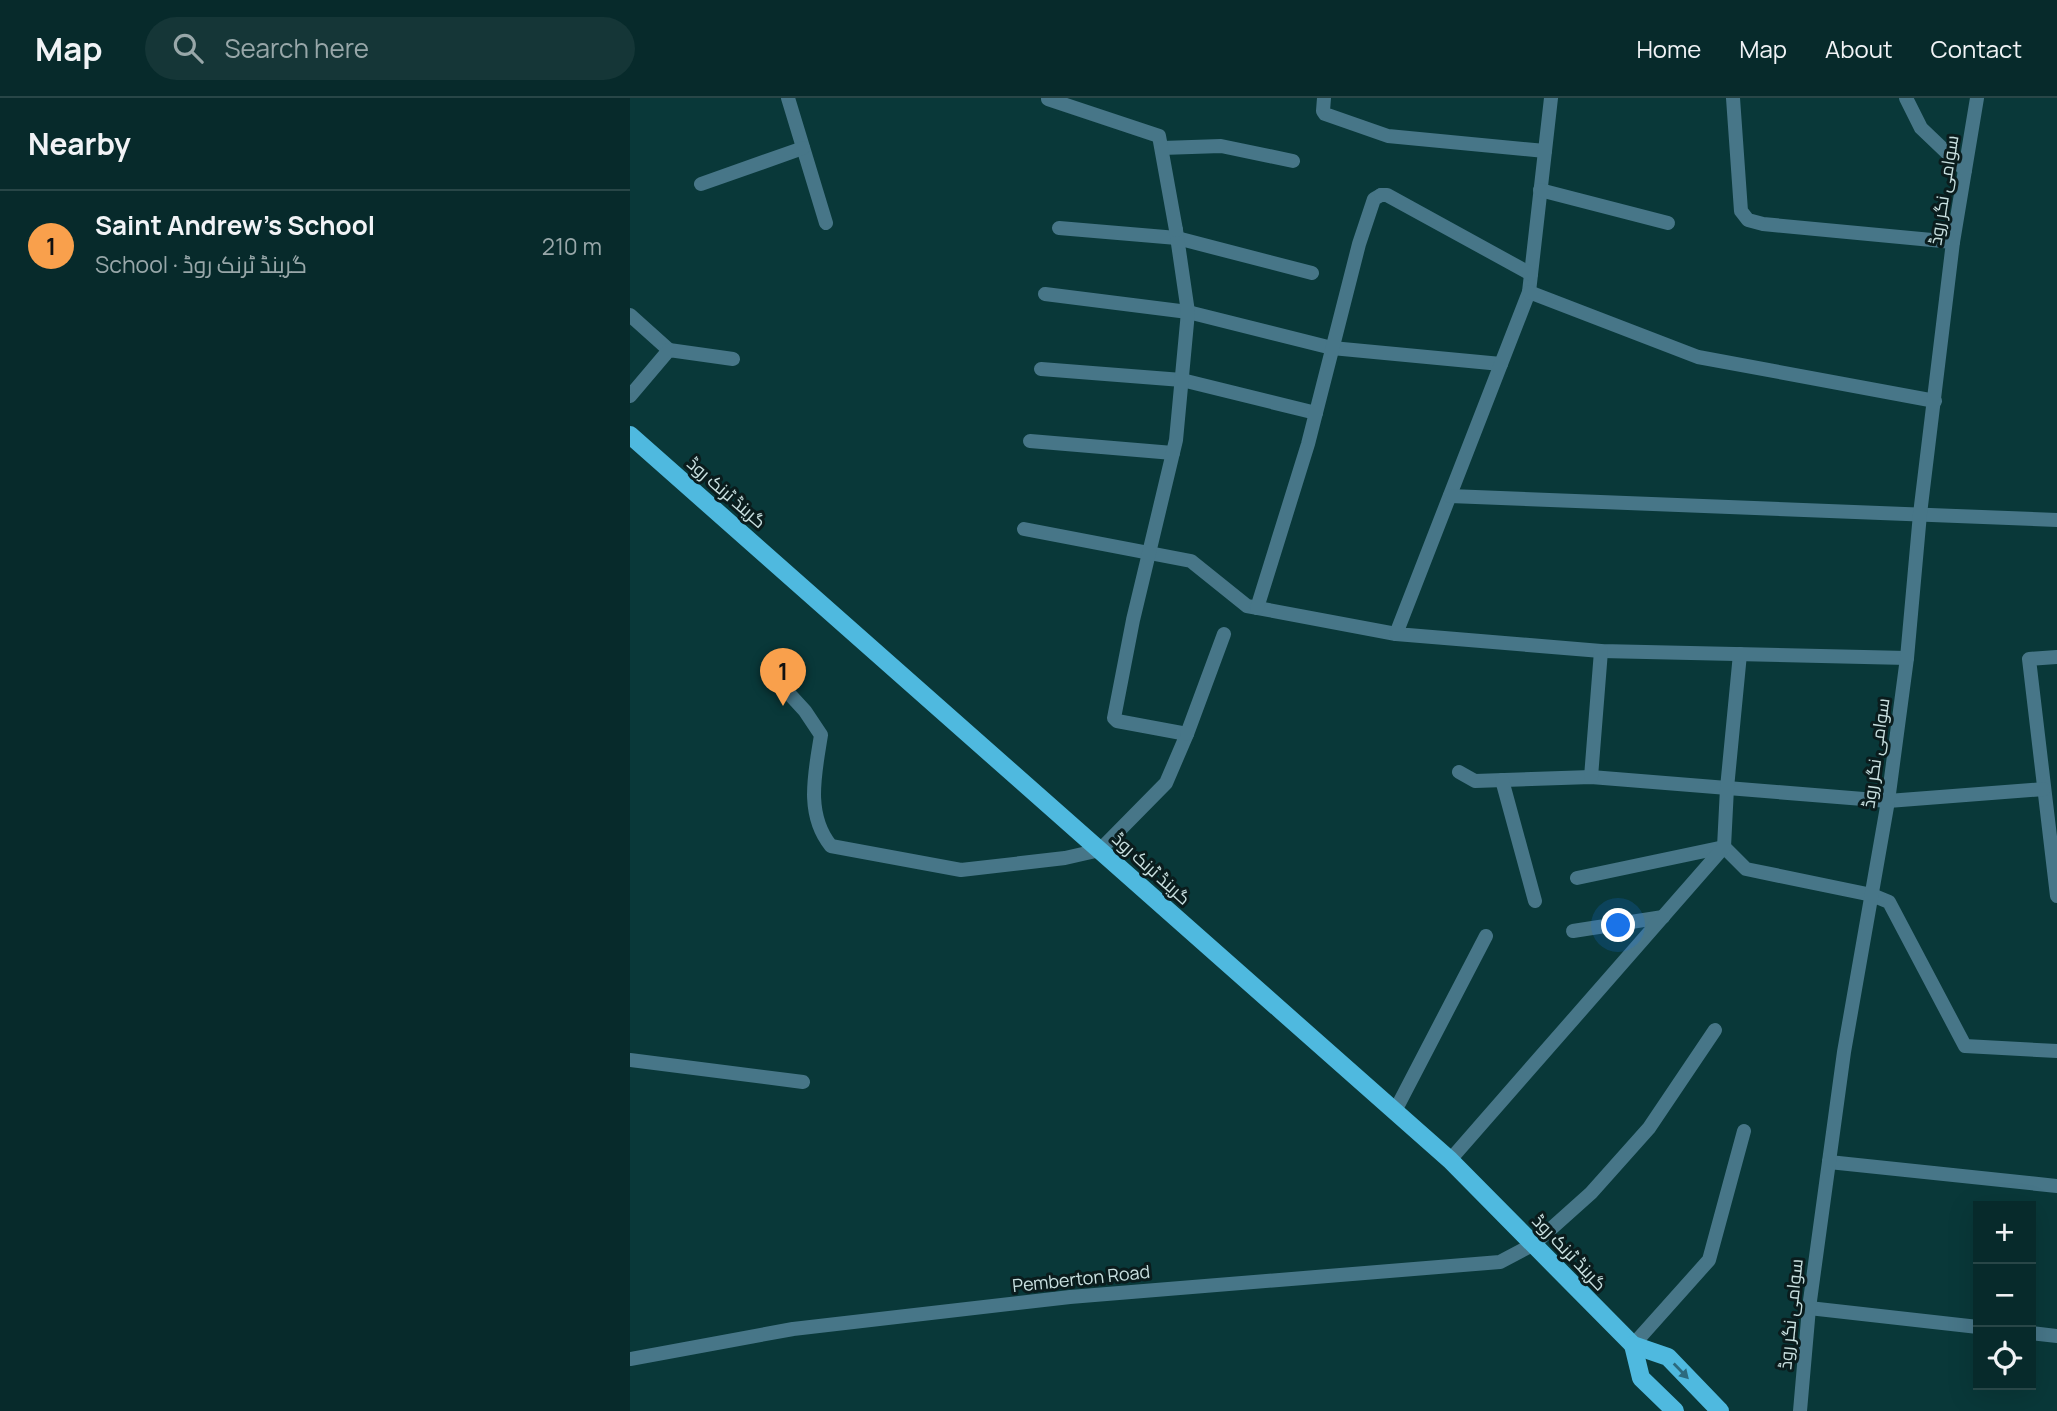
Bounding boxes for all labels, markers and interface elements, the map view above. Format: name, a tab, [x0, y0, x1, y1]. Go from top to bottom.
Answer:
search box	[145, 17, 635, 80]
text: Map	[35, 26, 103, 71]
icon: search	[169, 29, 207, 67]
text: Search here	[225, 30, 369, 66]
text: Home	[1636, 32, 1701, 65]
text: Map	[1739, 32, 1787, 65]
text: About	[1825, 32, 1893, 65]
text: Contact	[1931, 32, 2022, 65]
text: Nearby	[28, 123, 131, 164]
street label: سوامی نگر روڈ	[1922, 133, 1964, 247]
text: Saint Andrew's School	[95, 207, 375, 243]
text: 1	[46, 230, 56, 262]
text: 210 m	[542, 230, 602, 262]
text: School · گرینڈ ٹرنک روڈ	[95, 248, 307, 280]
street label: گرینڈ ٹرنک روڈ	[682, 451, 772, 533]
pin: 1	[760, 648, 806, 706]
street label: سوامی نگر روڈ	[1855, 696, 1895, 810]
street label: گرینڈ ٹرنک روڈ	[1108, 826, 1196, 910]
your location	[1601, 908, 1635, 942]
map controls	[1973, 1201, 2036, 1390]
button: +	[1973, 1201, 2036, 1264]
street label: گرینڈ ٹرنک روڈ	[1528, 1209, 1612, 1295]
street label: سوامی نگر روڈ	[1772, 1258, 1808, 1370]
street label: Pemberton Road	[1011, 1259, 1151, 1297]
button: −	[1973, 1264, 2036, 1327]
button: locate	[1973, 1327, 2036, 1390]
one-way arrow	[1672, 1362, 1688, 1379]

